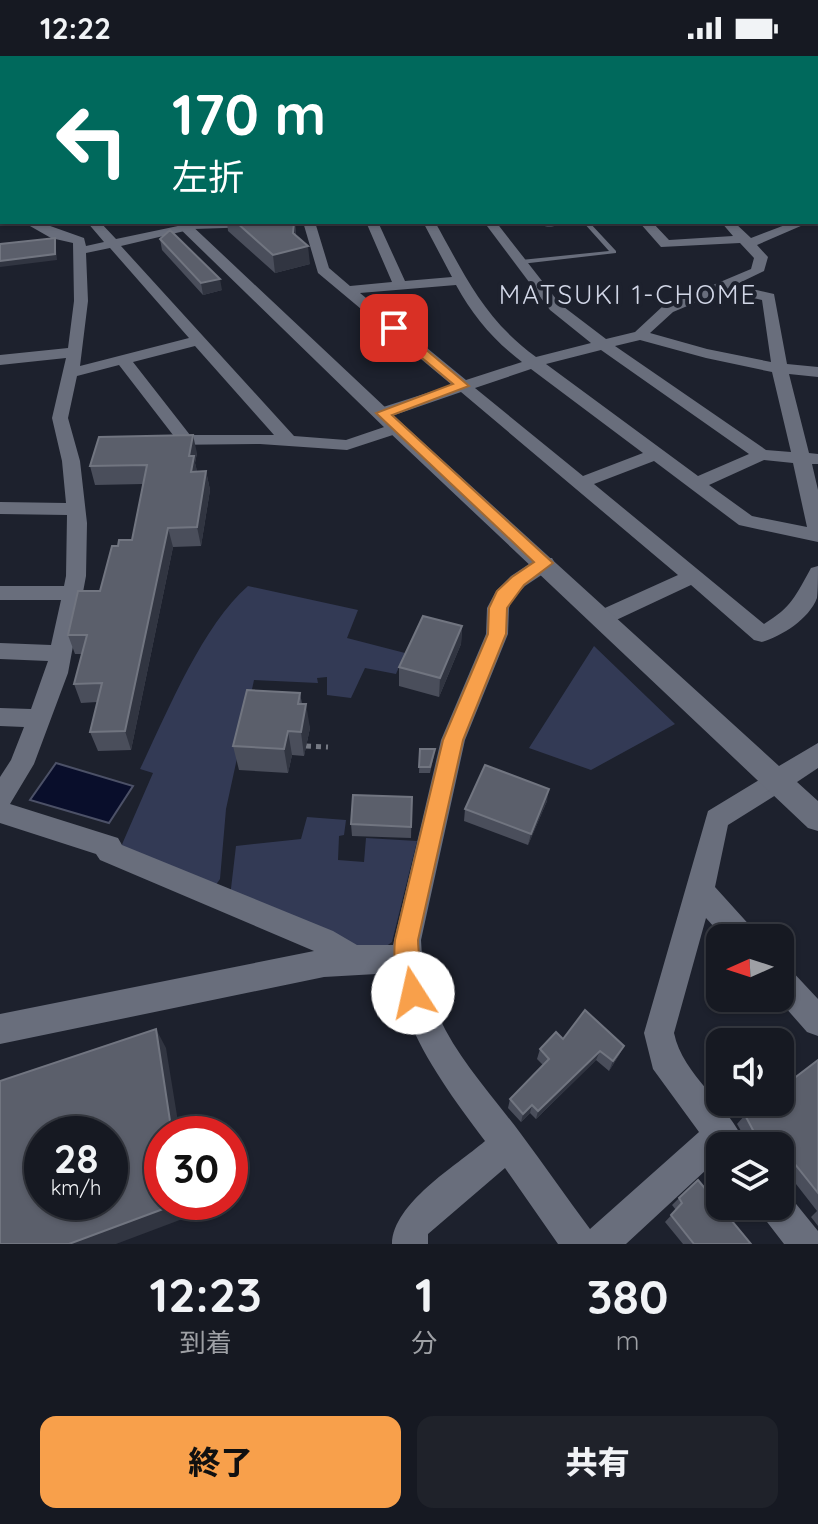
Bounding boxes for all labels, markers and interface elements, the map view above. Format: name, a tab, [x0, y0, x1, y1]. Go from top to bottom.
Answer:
text: 12:22	[40, 9, 111, 47]
text: 170 m	[172, 79, 326, 149]
icon: left	[40, 88, 144, 192]
text: 左折	[172, 154, 244, 199]
district label: MATSUKI 1-CHOME	[499, 278, 757, 311]
pin	[360, 294, 428, 362]
icon: arrive	[372, 306, 416, 350]
north arrow	[706, 924, 794, 1012]
map controls	[706, 924, 794, 1220]
position arrow	[371, 951, 455, 1035]
button: sound	[706, 1028, 794, 1116]
speed limit sign: 30	[144, 1116, 248, 1220]
button: layers	[706, 1132, 794, 1220]
text: 28	[54, 1133, 98, 1183]
text: km/h	[51, 1175, 101, 1200]
text: 12:23	[150, 1264, 262, 1324]
text: 1	[415, 1264, 434, 1324]
text: 380	[587, 1266, 668, 1326]
text: m	[616, 1324, 639, 1357]
text: 到着	[180, 1326, 232, 1359]
text: 分	[411, 1326, 437, 1359]
button: 終了	[40, 1416, 401, 1508]
button: 共有	[417, 1416, 778, 1508]

